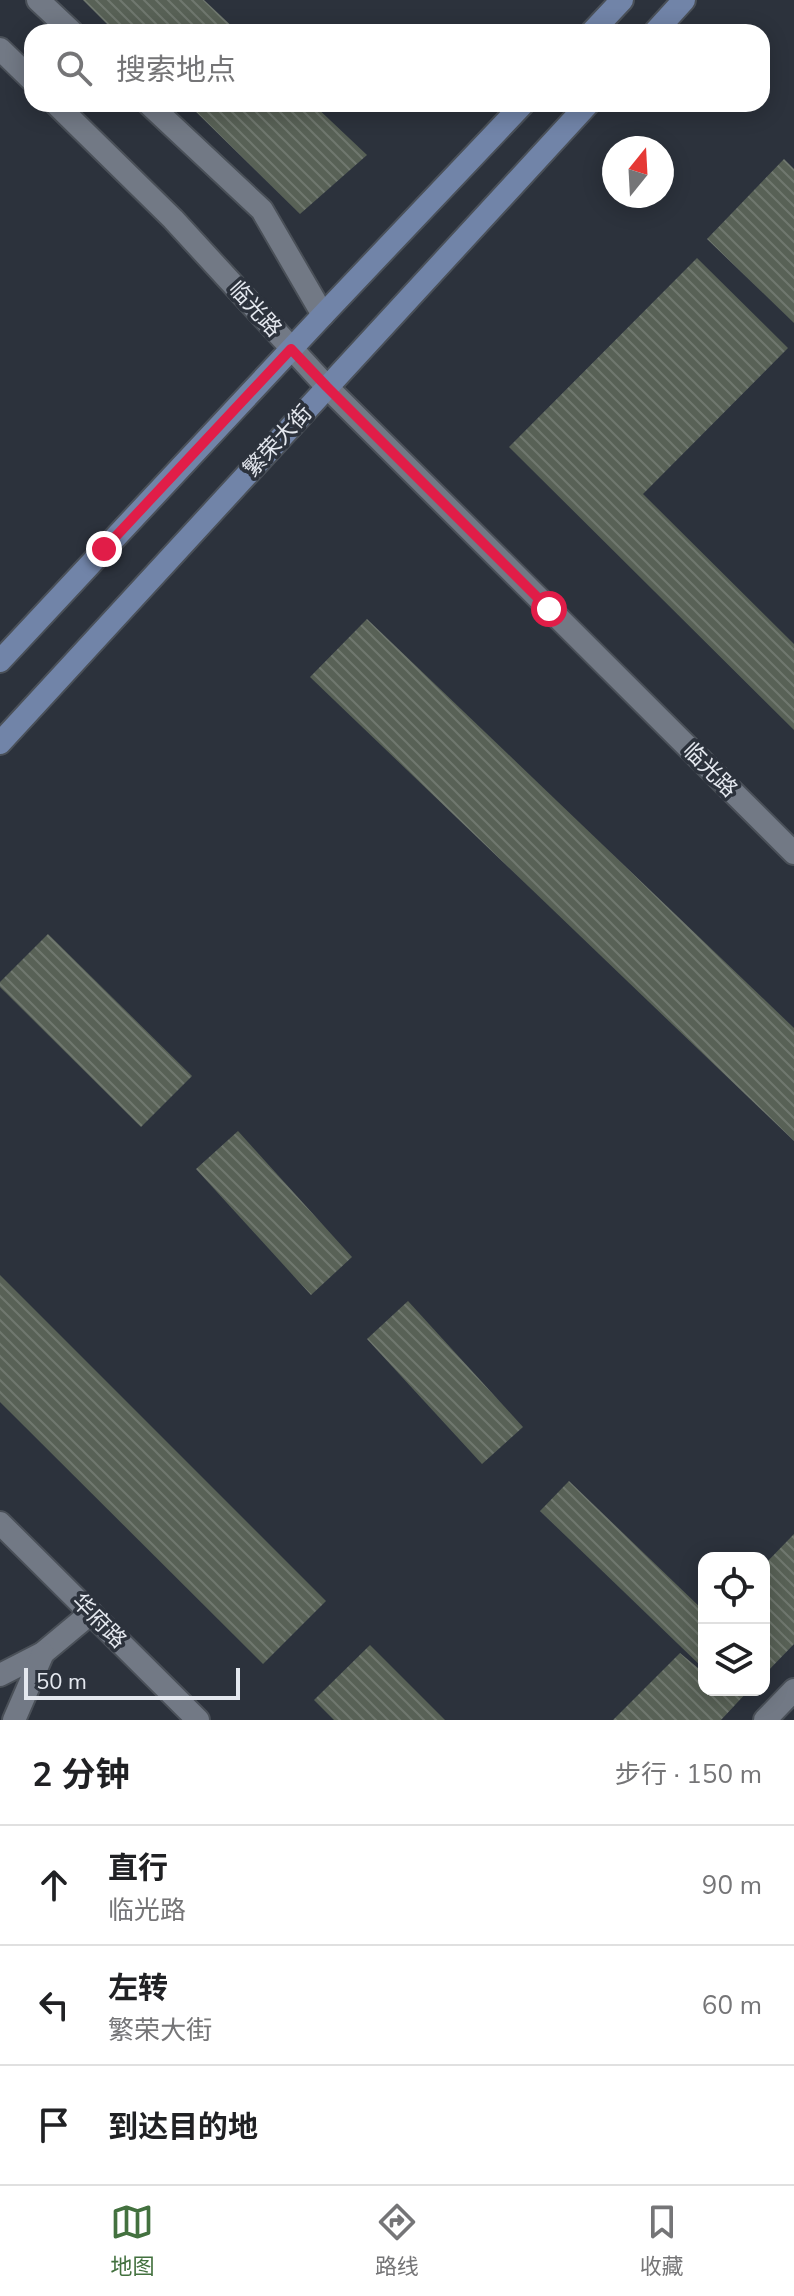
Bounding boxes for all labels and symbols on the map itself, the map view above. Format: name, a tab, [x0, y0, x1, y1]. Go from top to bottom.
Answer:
north arrow	[602, 136, 674, 208]
street label: 临光路	[222, 274, 288, 344]
street label: 繁荣大街	[237, 399, 319, 483]
route end	[86, 531, 122, 567]
route start	[531, 591, 567, 627]
street label: 临光路	[676, 736, 744, 804]
street label: 华府路	[65, 1587, 133, 1655]
scale bar	[24, 1664, 240, 1700]

